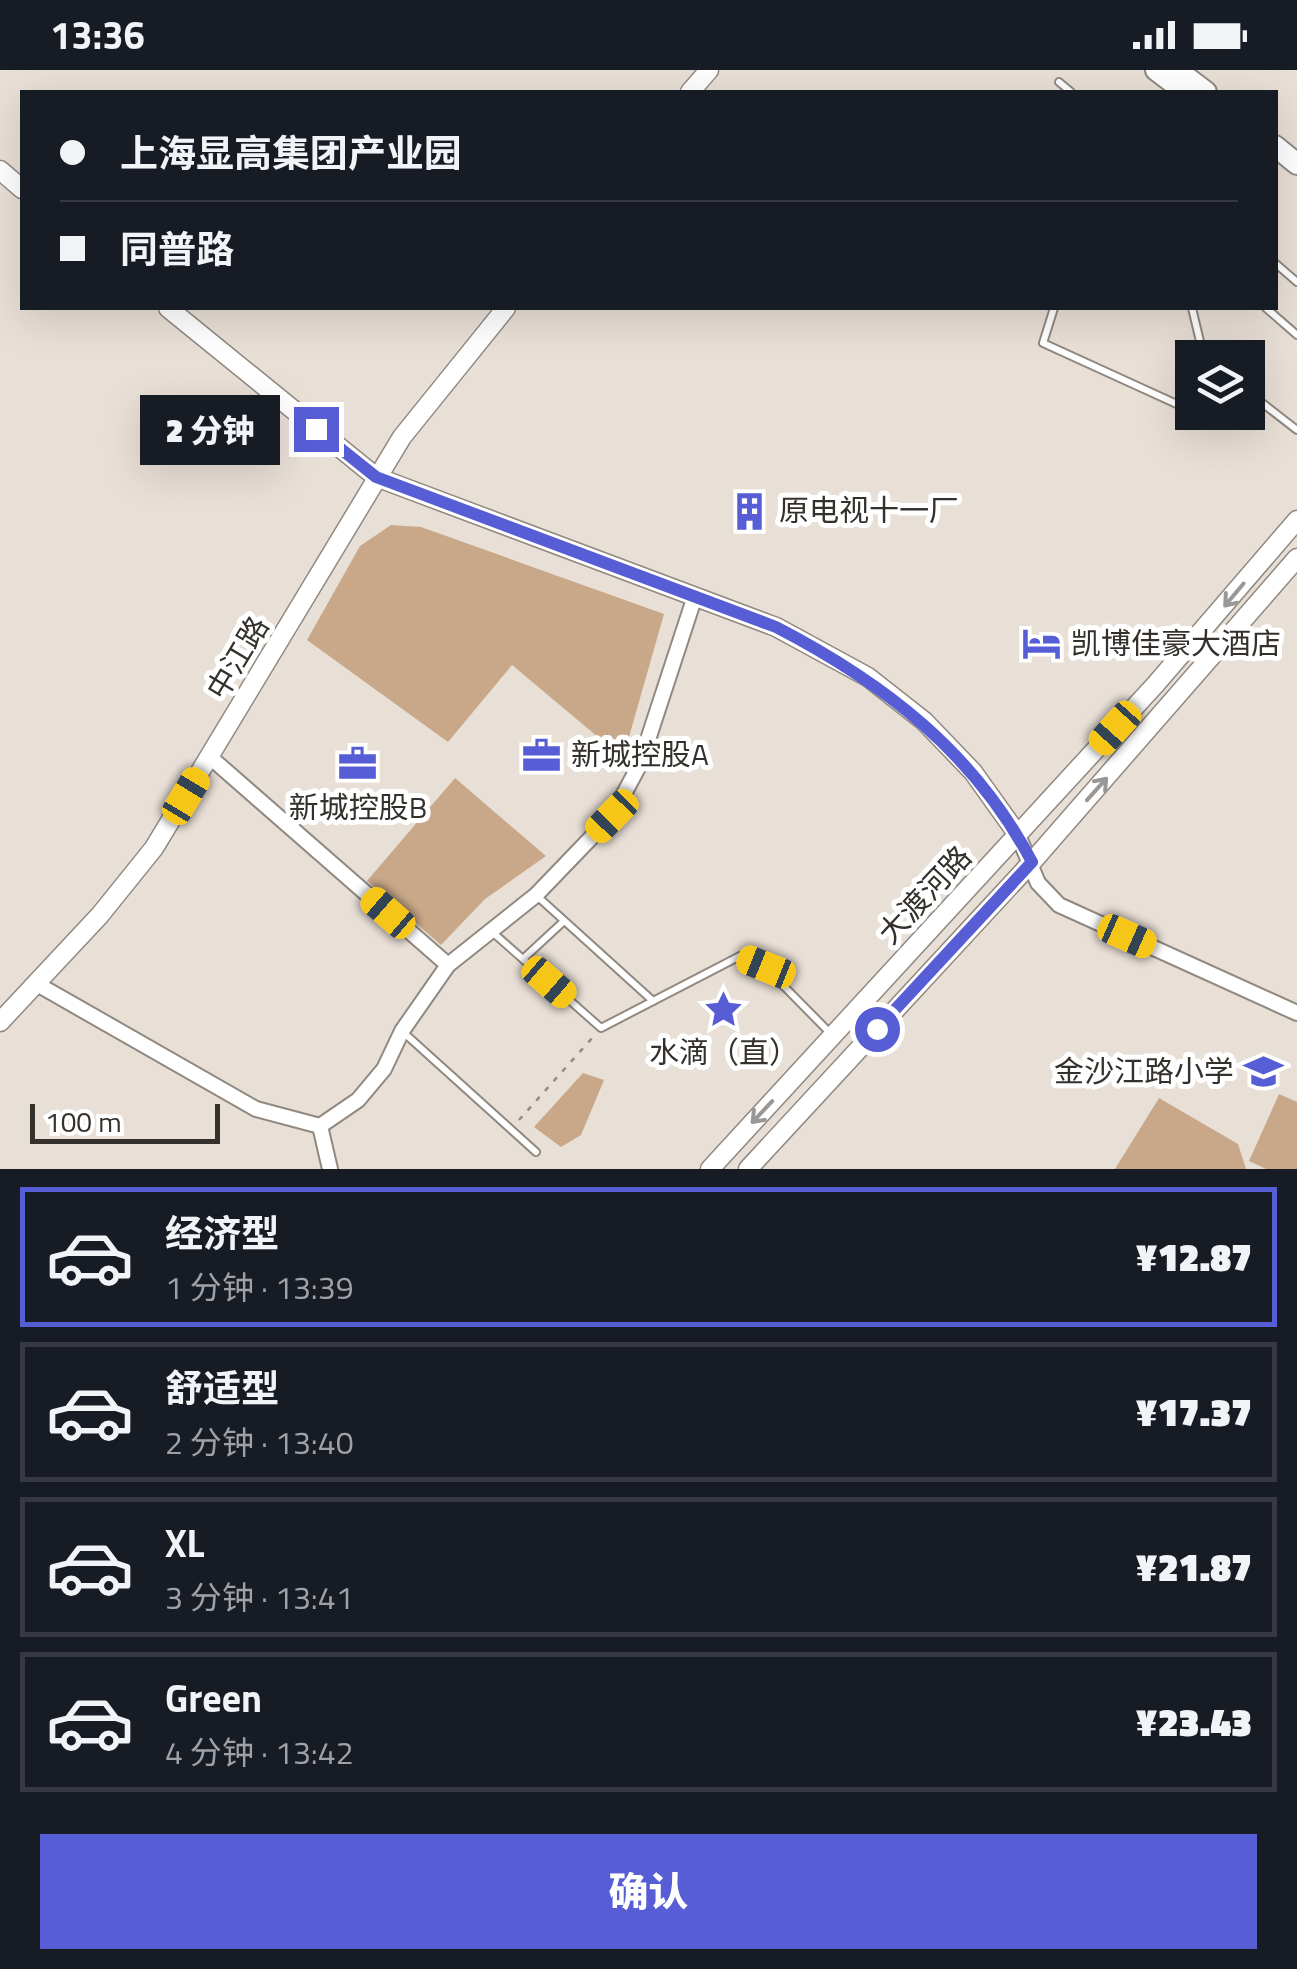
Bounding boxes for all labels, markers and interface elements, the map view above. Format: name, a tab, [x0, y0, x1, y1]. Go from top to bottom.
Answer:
text: 13:36	[50, 6, 145, 64]
text: 上海显高集团产业园	[120, 124, 462, 182]
text: 同普路	[120, 220, 234, 278]
map controls	[1175, 340, 1265, 430]
button: layers	[1175, 340, 1265, 430]
callout: 2 分钟	[141, 394, 281, 464]
text: 2 分钟	[166, 406, 254, 454]
route end	[294, 407, 339, 452]
place label: 原电视十一厂	[779, 487, 959, 533]
building icon: 原电视十一厂	[728, 490, 770, 532]
one-way arrow	[1223, 581, 1245, 607]
street label: 中江路	[194, 607, 280, 708]
place label: 凯博佳豪大酒店	[1071, 620, 1281, 666]
hotel icon: 凯博佳豪大酒店	[1020, 623, 1062, 665]
car	[1084, 696, 1146, 760]
place label: 新城控股A	[571, 731, 709, 777]
office icon: 新城控股A	[520, 734, 562, 776]
office icon: 新城控股B	[337, 743, 379, 785]
car	[158, 763, 214, 829]
one-way arrow	[1085, 776, 1108, 802]
place label: 新城控股B	[289, 784, 427, 830]
car	[580, 784, 644, 848]
street label: 大渡河路	[867, 835, 982, 954]
car	[356, 882, 420, 944]
car	[1093, 910, 1161, 962]
car	[733, 942, 799, 992]
car	[517, 951, 581, 1013]
place icon: 水滴（直）	[703, 988, 745, 1030]
route start	[855, 1007, 900, 1052]
place label: 水滴（直）	[649, 1029, 799, 1075]
place label: 金沙江路小学	[1054, 1048, 1234, 1094]
school or university icon: 金沙江路小学	[1243, 1051, 1285, 1093]
scale bar	[30, 1099, 220, 1144]
one-way arrow	[751, 1099, 774, 1124]
text: 100 m	[45, 1100, 122, 1143]
text: 经济型	[165, 1204, 279, 1262]
icon: car	[45, 1212, 135, 1302]
text: ¥12.87	[1136, 1228, 1252, 1286]
text: 1 分钟 · 13:39	[165, 1263, 354, 1311]
text: 舒适型	[165, 1359, 279, 1417]
icon: car	[45, 1367, 135, 1457]
text: ¥17.37	[1136, 1383, 1252, 1441]
text: 2 分钟 · 13:40	[165, 1418, 354, 1466]
text: XL	[165, 1514, 205, 1572]
icon: car	[45, 1522, 135, 1612]
text: ¥21.87	[1136, 1538, 1252, 1596]
text: 3 分钟 · 13:41	[165, 1573, 354, 1621]
text: Green	[165, 1669, 262, 1727]
icon: car	[45, 1677, 135, 1767]
text: ¥23.43	[1136, 1693, 1252, 1751]
text: 4 分钟 · 13:42	[165, 1728, 354, 1776]
button: 确认	[40, 1834, 1257, 1949]

